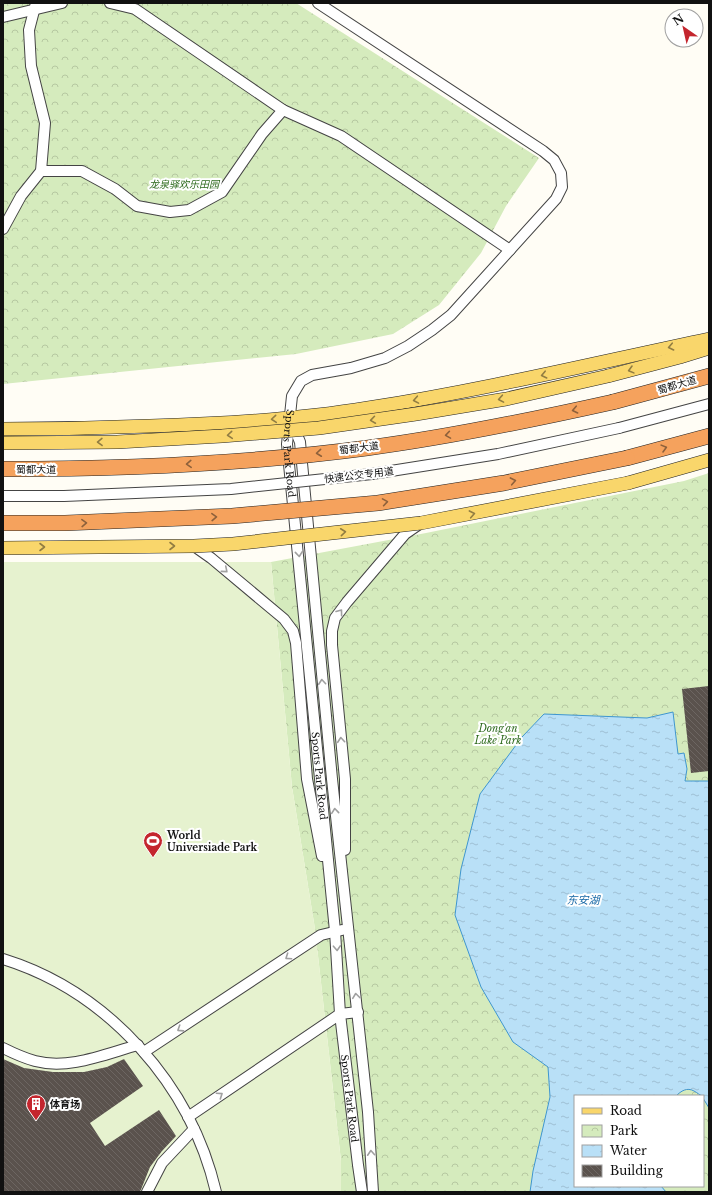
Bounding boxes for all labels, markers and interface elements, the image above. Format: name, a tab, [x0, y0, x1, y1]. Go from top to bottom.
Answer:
north arrow	[664, 8, 704, 48]
text: N	[670, 11, 687, 28]
park label: 龙泉驿欢乐田园	[149, 178, 221, 191]
one-way arrow	[668, 342, 674, 350]
one-way arrow	[628, 365, 635, 374]
one-way arrow	[541, 370, 547, 378]
street label: 蜀都大道	[656, 373, 698, 397]
one-way arrow	[413, 395, 419, 404]
one-way arrow	[498, 395, 504, 403]
one-way arrow	[572, 406, 578, 414]
street label: Sports Park Road	[280, 409, 299, 498]
one-way arrow	[271, 415, 277, 424]
one-way arrow	[370, 415, 376, 424]
one-way arrow	[445, 430, 451, 439]
one-way arrow	[227, 431, 233, 440]
one-way arrow	[97, 438, 103, 446]
street label: 蜀都大道	[338, 439, 380, 457]
one-way arrow	[660, 444, 667, 453]
one-way arrow	[316, 448, 322, 457]
one-way arrow	[186, 459, 192, 468]
street label: 蜀都大道	[16, 463, 56, 476]
street label: 快速公交专用道	[323, 464, 395, 486]
one-way arrow	[510, 477, 517, 485]
one-way arrow	[382, 498, 388, 507]
one-way arrow	[469, 510, 475, 518]
one-way arrow	[211, 513, 217, 521]
one-way arrow	[81, 518, 87, 527]
one-way arrow	[340, 528, 346, 537]
one-way arrow	[169, 542, 175, 551]
one-way arrow	[39, 543, 45, 552]
one-way arrow	[294, 551, 303, 557]
one-way arrow	[220, 565, 228, 572]
one-way arrow	[335, 610, 342, 617]
one-way arrow	[318, 679, 327, 685]
park label: Dong'an Lake Park	[474, 722, 521, 747]
street label: Sports Park Road	[309, 731, 331, 821]
one-way arrow	[336, 737, 345, 743]
one-way arrow	[331, 808, 340, 814]
place label: World Universiade Park	[166, 829, 257, 854]
sports icon: World Universiade Park	[142, 830, 164, 858]
water label: 东安湖	[567, 893, 601, 907]
one-way arrow	[332, 945, 341, 951]
one-way arrow	[285, 952, 292, 960]
one-way arrow	[352, 993, 361, 999]
one-way arrow	[177, 1024, 184, 1031]
street label: Sports Park Road	[338, 1054, 362, 1143]
building icon: 体育场	[25, 1093, 47, 1121]
one-way arrow	[216, 1093, 223, 1100]
legend	[574, 1095, 704, 1187]
place label: 体育场	[49, 1098, 80, 1111]
text: Road	[610, 1103, 642, 1118]
text: Park	[610, 1123, 638, 1138]
text: Water	[609, 1143, 647, 1158]
one-way arrow	[366, 1150, 375, 1156]
text: Building	[610, 1163, 664, 1178]

